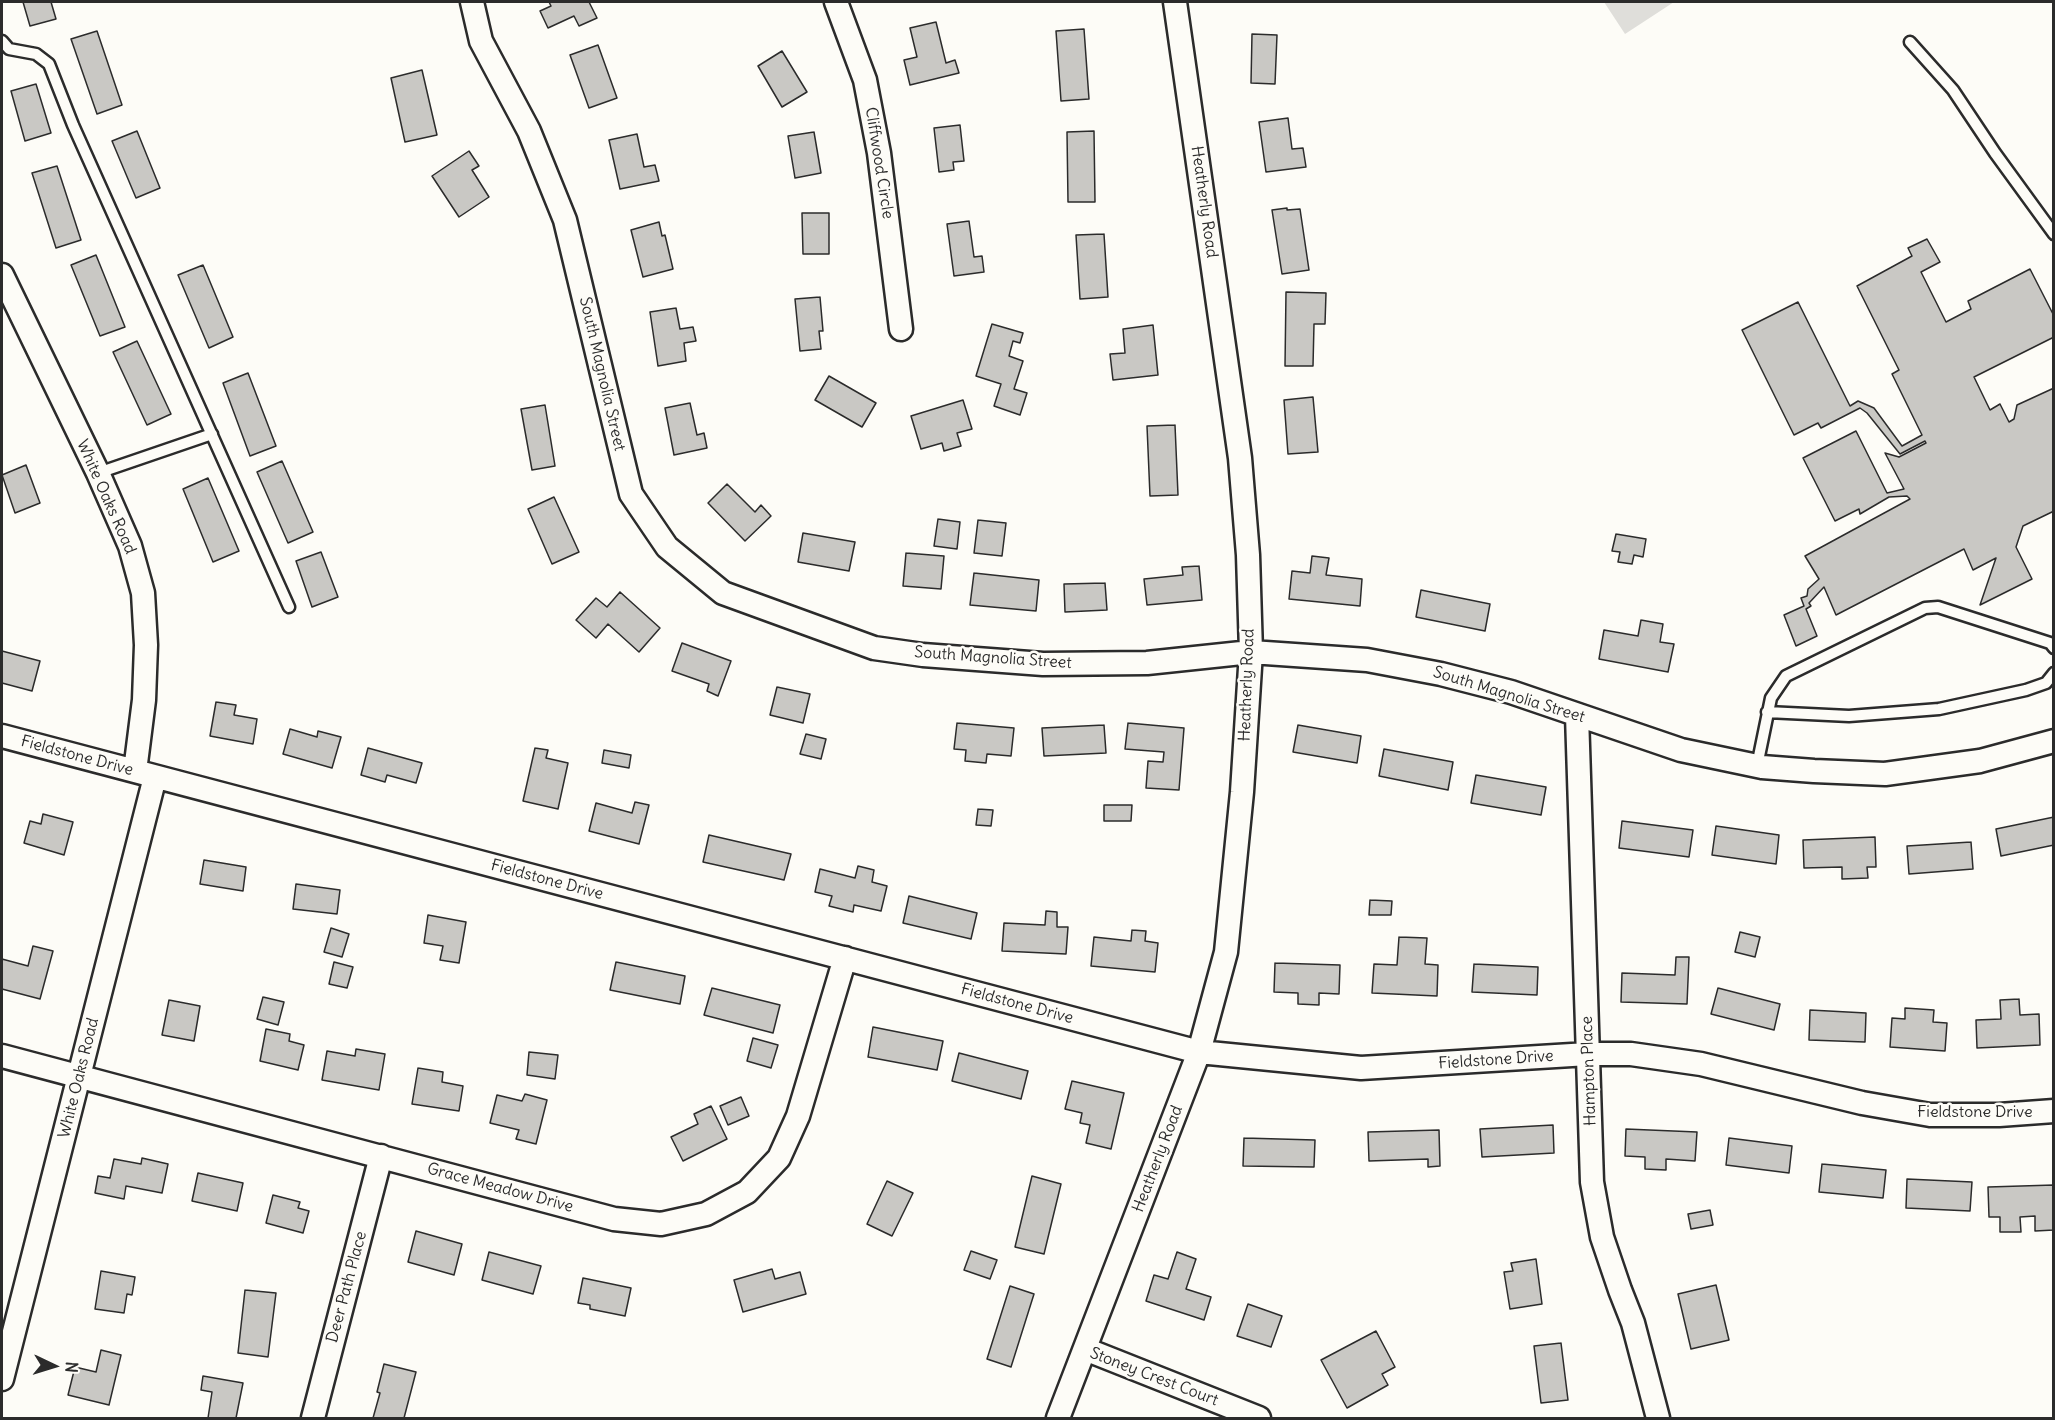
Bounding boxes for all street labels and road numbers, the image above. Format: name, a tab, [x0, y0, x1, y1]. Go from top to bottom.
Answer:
street label: Cliffwood Circle	[861, 106, 897, 220]
street label: Heatherly Road	[1187, 145, 1221, 259]
street label: South Magnolia Street	[575, 295, 629, 453]
street label: White Oaks Road	[72, 437, 140, 557]
street label: Heatherly Road	[1235, 628, 1259, 742]
street label: South Magnolia Street	[914, 643, 1072, 673]
street label: South Magnolia Street	[1431, 663, 1587, 727]
street label: Fieldstone Drive	[19, 732, 135, 780]
street label: Fieldstone Drive	[489, 856, 605, 904]
street label: Fieldstone Drive	[959, 980, 1075, 1028]
street label: White Oaks Road	[55, 1016, 103, 1140]
street label: Hampton Place	[1577, 1016, 1601, 1126]
street label: Fieldstone Drive	[1438, 1046, 1554, 1074]
street label: Fieldstone Drive	[1917, 1102, 2033, 1122]
street label: Heatherly Road	[1129, 1103, 1187, 1215]
street label: Grace Meadow Drive	[425, 1159, 575, 1217]
street label: Deer Path Place	[323, 1229, 371, 1345]
street label: Stoney Crest Court	[1087, 1344, 1221, 1410]

